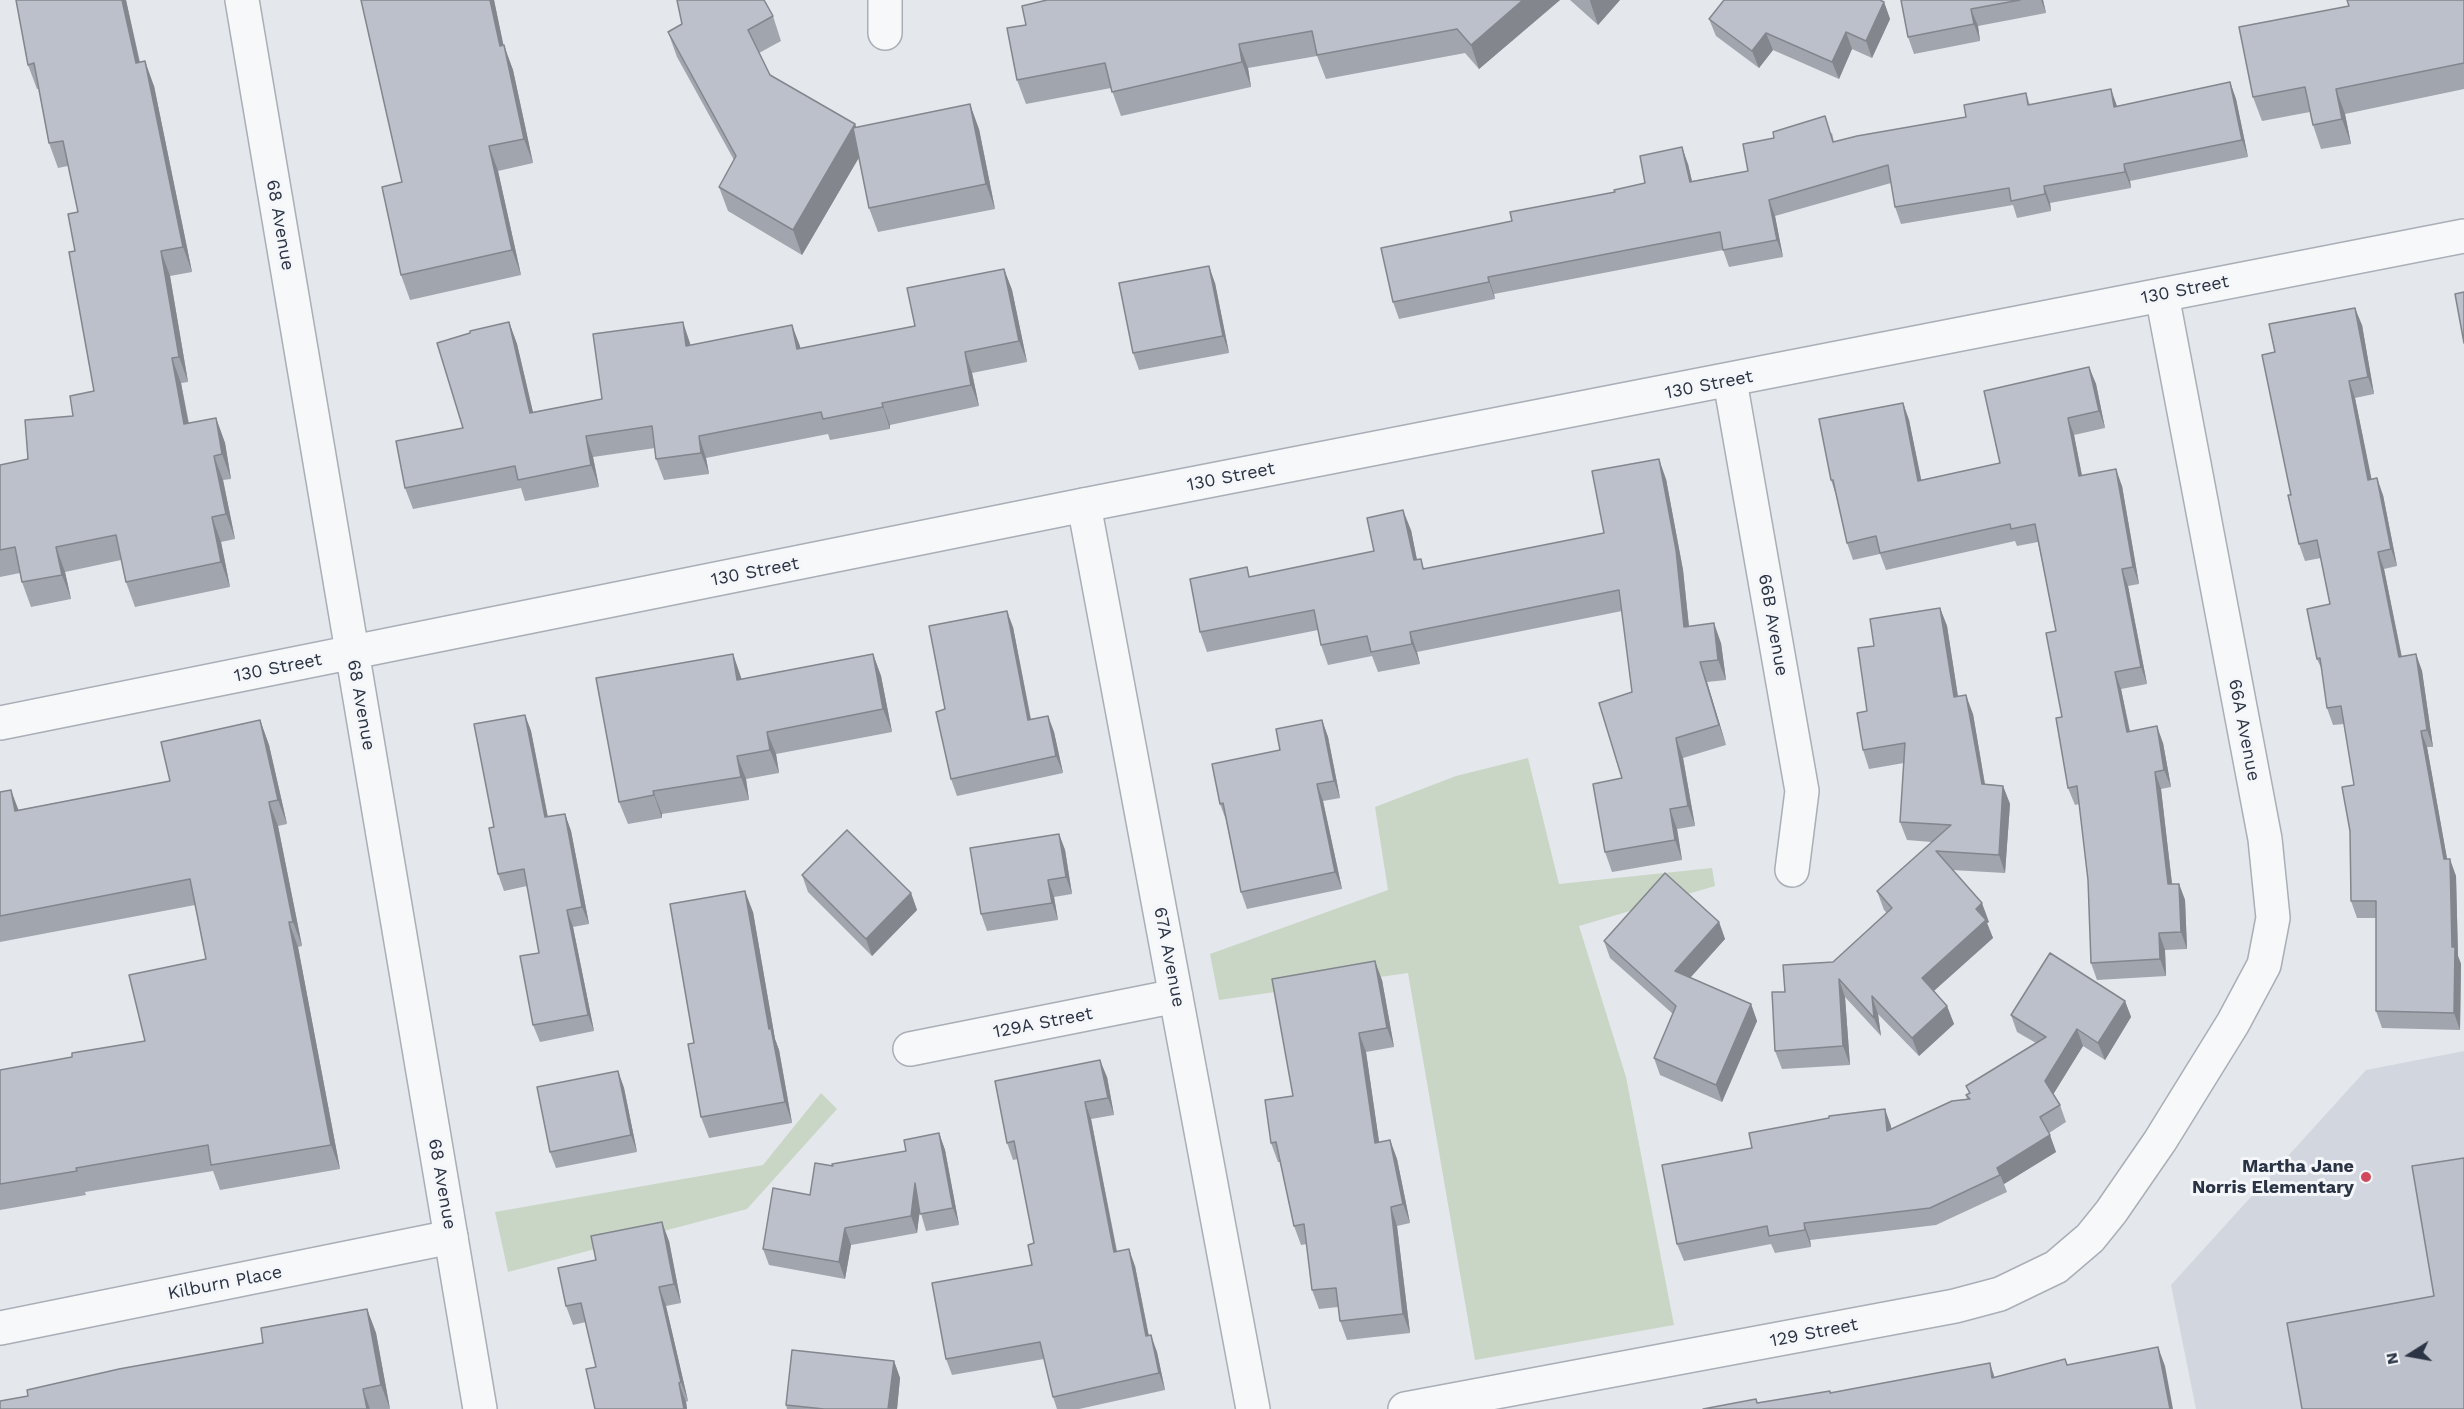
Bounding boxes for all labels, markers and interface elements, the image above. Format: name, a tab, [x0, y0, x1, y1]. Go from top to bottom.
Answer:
street label: 68 Avenue	[261, 178, 299, 272]
street label: 130 Street	[2139, 271, 2231, 309]
street label: 130 Street	[1663, 366, 1755, 404]
street label: 130 Street	[1185, 458, 1277, 496]
street label: 130 Street	[709, 553, 801, 591]
street label: 66B Avenue	[1753, 572, 1793, 678]
street label: 130 Street	[232, 649, 324, 687]
street label: 68 Avenue	[342, 658, 380, 752]
street label: 66A Avenue	[2224, 677, 2264, 783]
street label: 67A Avenue	[1149, 905, 1189, 1009]
street label: 129A Street	[992, 1003, 1094, 1043]
street label: 68 Avenue	[423, 1137, 461, 1231]
place label: Martha Jane Norris Elementary	[2192, 1156, 2354, 1198]
marker: Martha Jane Norris Elementary	[2359, 1170, 2373, 1184]
street label: Kilburn Place	[166, 1261, 284, 1305]
street label: 129 Street	[1768, 1314, 1860, 1352]
north arrow	[2380, 1325, 2440, 1385]
text: N	[2381, 1351, 2402, 1366]

